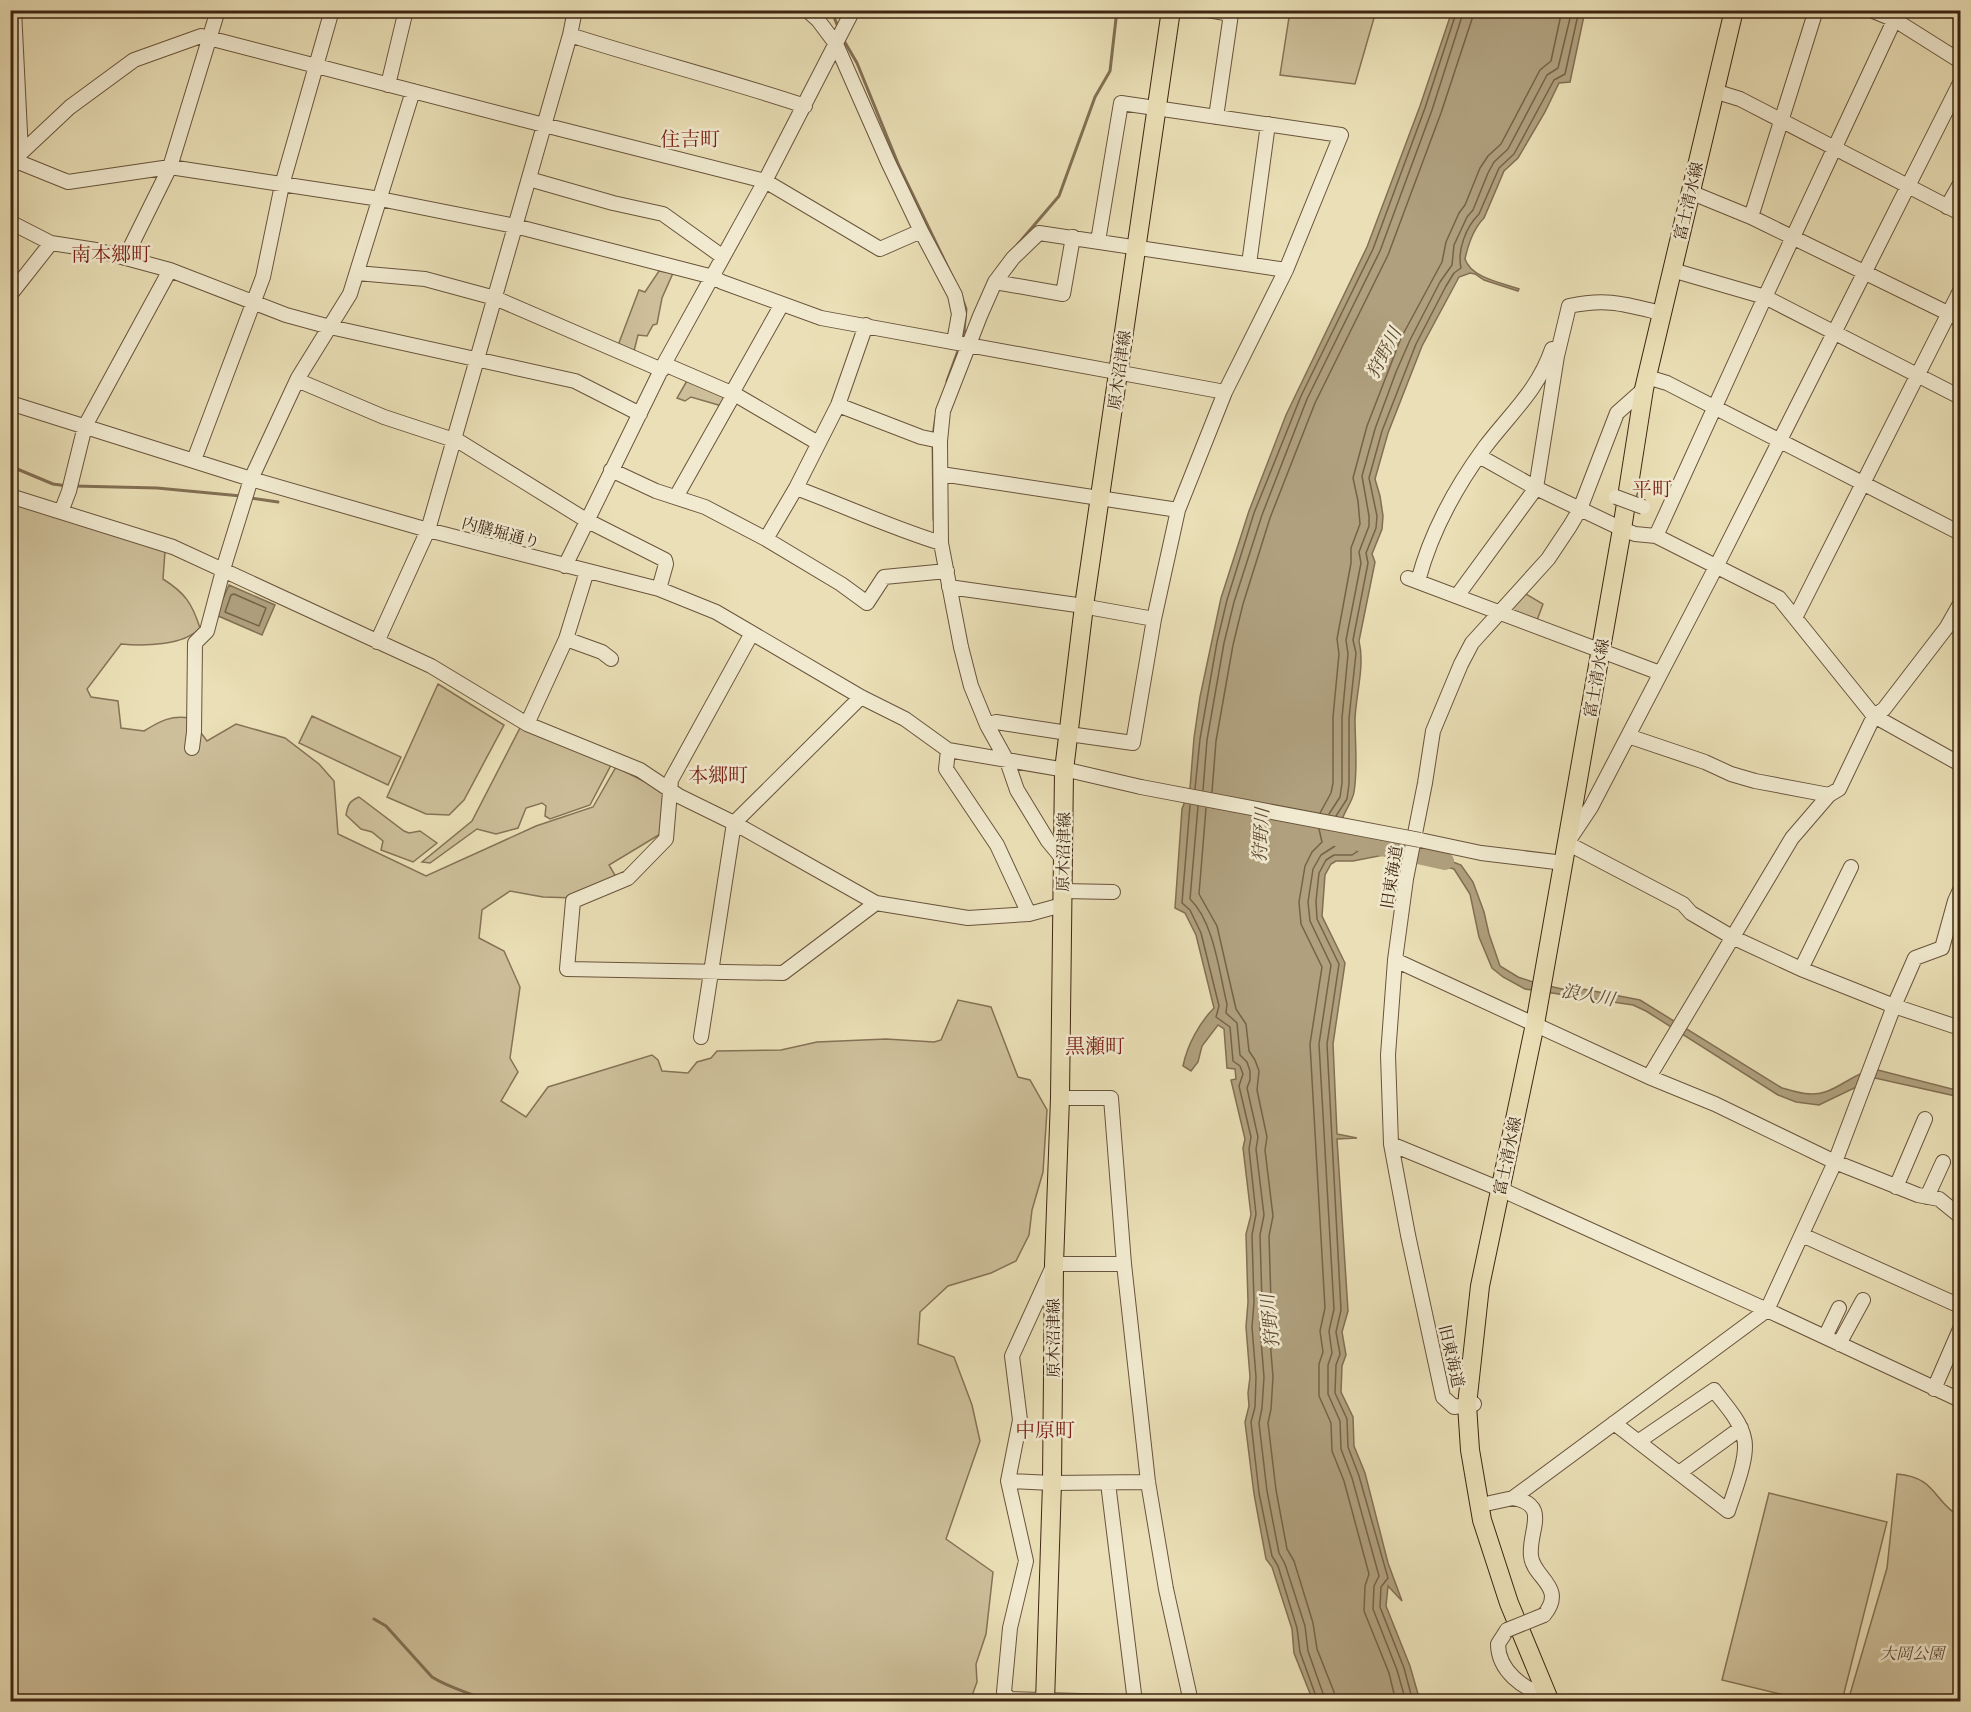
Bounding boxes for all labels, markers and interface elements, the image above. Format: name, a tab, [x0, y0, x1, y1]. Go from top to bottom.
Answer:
district label: 住吉町	[660, 127, 720, 151]
street label: 富士清水線	[1669, 160, 1707, 242]
district label: 南本郷町	[71, 242, 151, 266]
water label: 狩野川	[1362, 322, 1407, 382]
street label: 原木沼津線	[1104, 329, 1134, 411]
district label: 平町	[1632, 477, 1672, 501]
street label: 内膳堀通り	[460, 512, 542, 552]
street label: 富士清水線	[1579, 637, 1613, 719]
district label: 本郷町	[688, 763, 748, 787]
water label: 狩野川	[1249, 805, 1274, 863]
street label: 原木沼津線	[1052, 812, 1074, 892]
street label: 旧東海道	[1376, 844, 1406, 910]
water label: 浪人川	[1560, 979, 1618, 1011]
district label: 黒瀬町	[1065, 1034, 1125, 1058]
street label: 富士清水線	[1489, 1115, 1525, 1197]
water label: 狩野川	[1256, 1291, 1284, 1349]
street label: 原木沼津線	[1043, 1298, 1063, 1378]
street label: 旧東海道	[1435, 1323, 1469, 1389]
district label: 中原町	[1015, 1418, 1075, 1442]
park label: 大岡公園	[1880, 1643, 1947, 1663]

